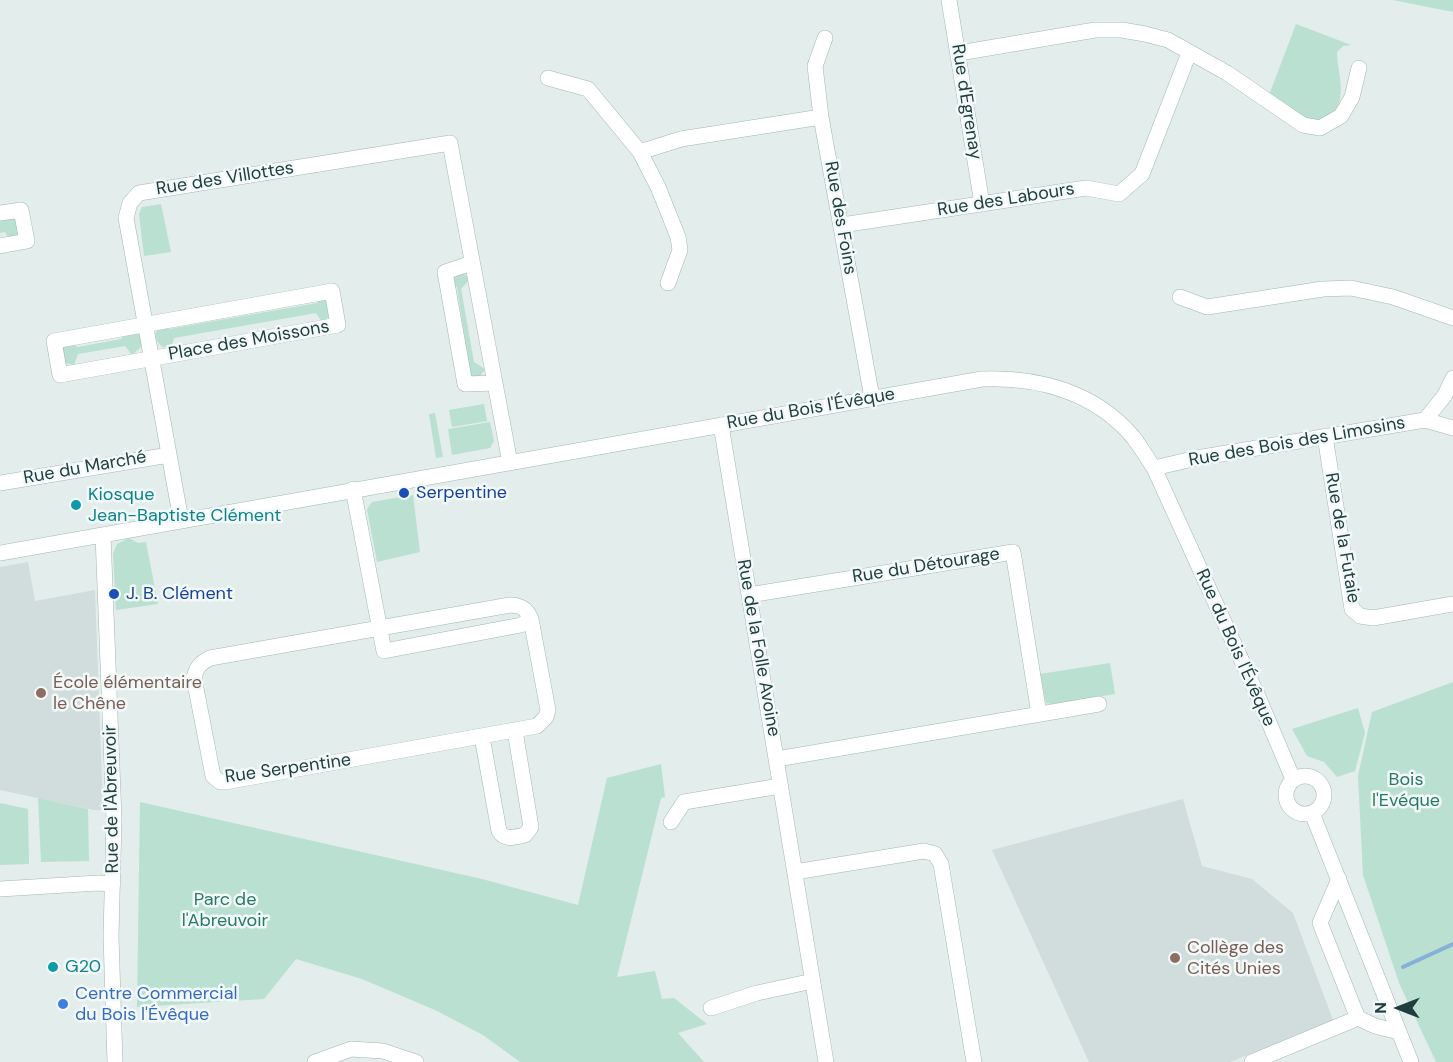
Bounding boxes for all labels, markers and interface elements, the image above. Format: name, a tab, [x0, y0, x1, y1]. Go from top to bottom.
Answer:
street label: Rue d'Egrenay	[946, 43, 986, 161]
street label: Rue des Villottes	[155, 157, 295, 201]
street label: Rue des Foins	[819, 160, 861, 276]
street label: Rue des Labours	[936, 178, 1076, 222]
street label: Place des Moissons	[167, 316, 331, 366]
street label: Rue du Bois l'Évêque	[725, 384, 897, 434]
street label: Rue des Bois des Limosins	[1187, 412, 1407, 472]
street label: Rue du Marché	[22, 447, 148, 489]
street label: Rue de la Futaie	[1320, 471, 1364, 605]
place label: Serpentine	[416, 482, 507, 504]
place label: Kiosque Jean-Baptiste Clément	[88, 484, 281, 526]
marker: Serpentine	[397, 486, 411, 500]
marker: Kiosque Jean-Baptiste Clément	[69, 498, 83, 512]
street label: Rue du Détourage	[851, 544, 1001, 588]
street label: Rue de la Folle Avoine	[732, 558, 784, 738]
street label: Rue du Bois l'Évêque	[1191, 566, 1279, 730]
place label: J. B. Clément	[126, 583, 233, 605]
marker: J. B. Clément	[107, 587, 121, 601]
place label: École élémentaire le Chêne	[53, 672, 202, 714]
marker: École élémentaire le Chêne	[34, 686, 48, 700]
street label: Rue de l'Abreuvoir	[100, 724, 124, 874]
street label: Rue Serpentine	[224, 749, 352, 789]
park label: Bois l'Evéque	[1372, 769, 1440, 812]
park label: Parc de l'Abreuvoir	[182, 889, 268, 932]
place label: Collège des Cités Unies	[1187, 937, 1284, 980]
marker: Collège des Cités Unies	[1168, 951, 1182, 965]
place label: G20	[65, 956, 101, 978]
marker: G20	[46, 960, 60, 974]
north arrow	[1369, 978, 1429, 1038]
place label: Centre Commercial du Bois l'Évêque	[75, 983, 237, 1026]
marker: Centre Commercial du Bois l'Évêque	[56, 997, 70, 1011]
text: N	[1370, 1002, 1391, 1014]

